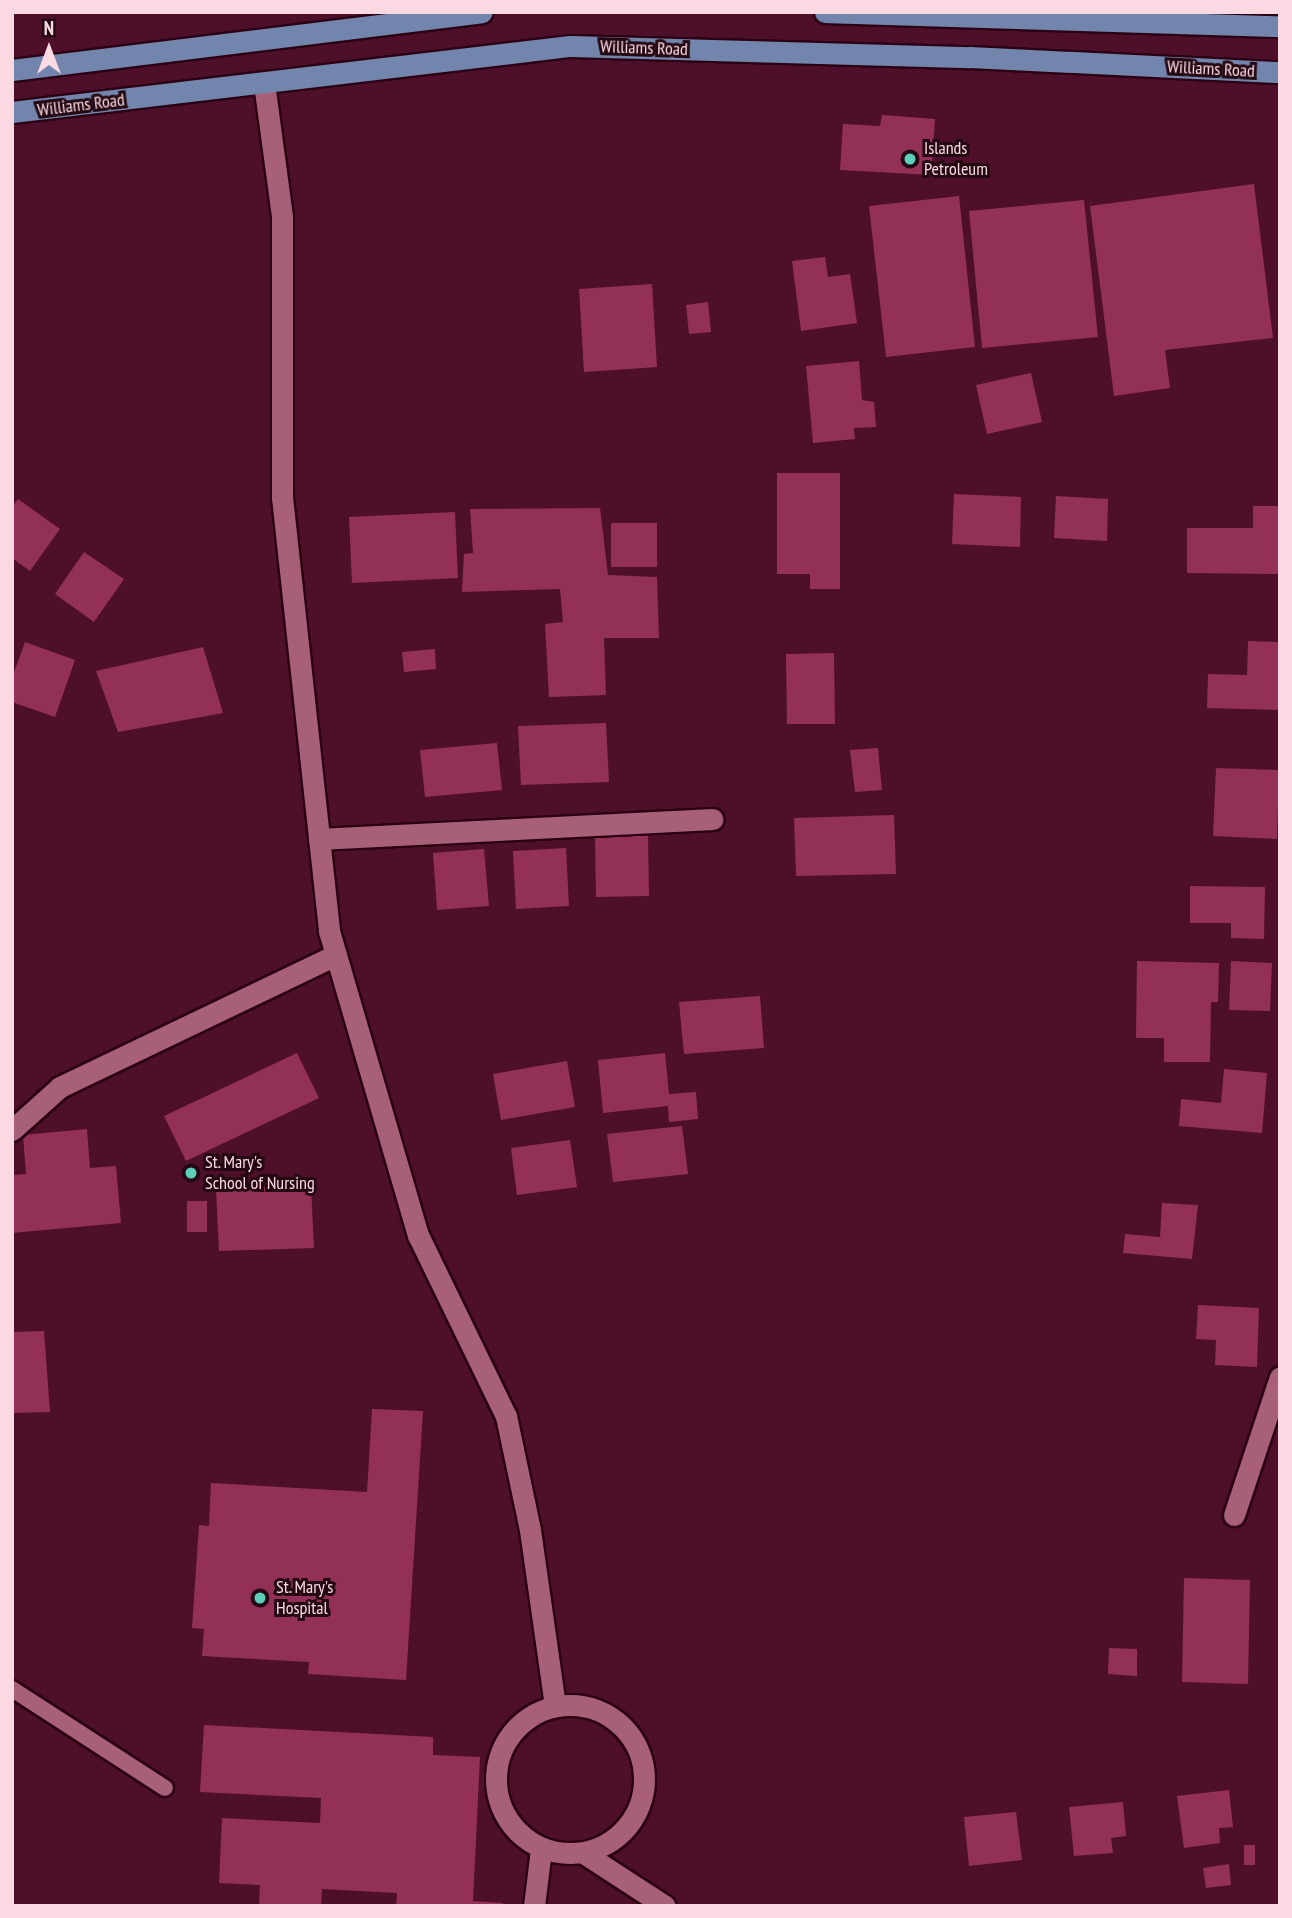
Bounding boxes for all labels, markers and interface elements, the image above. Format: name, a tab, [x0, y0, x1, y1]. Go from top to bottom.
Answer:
north arrow	[14, 14, 84, 84]
text: N	[44, 16, 54, 40]
street label: Williams Road	[600, 36, 688, 60]
street label: Williams Road	[1167, 56, 1255, 82]
street label: Williams Road	[36, 89, 126, 121]
place label: Islands Petroleum	[924, 138, 988, 180]
marker: Islands Petroleum	[902, 151, 918, 167]
place label: St. Mary's School of Nursing	[205, 1152, 315, 1194]
marker: St. Mary's School of Nursing	[183, 1165, 199, 1181]
place label: St. Mary's Hospital	[276, 1577, 334, 1620]
marker: St. Mary's Hospital	[250, 1588, 270, 1608]

